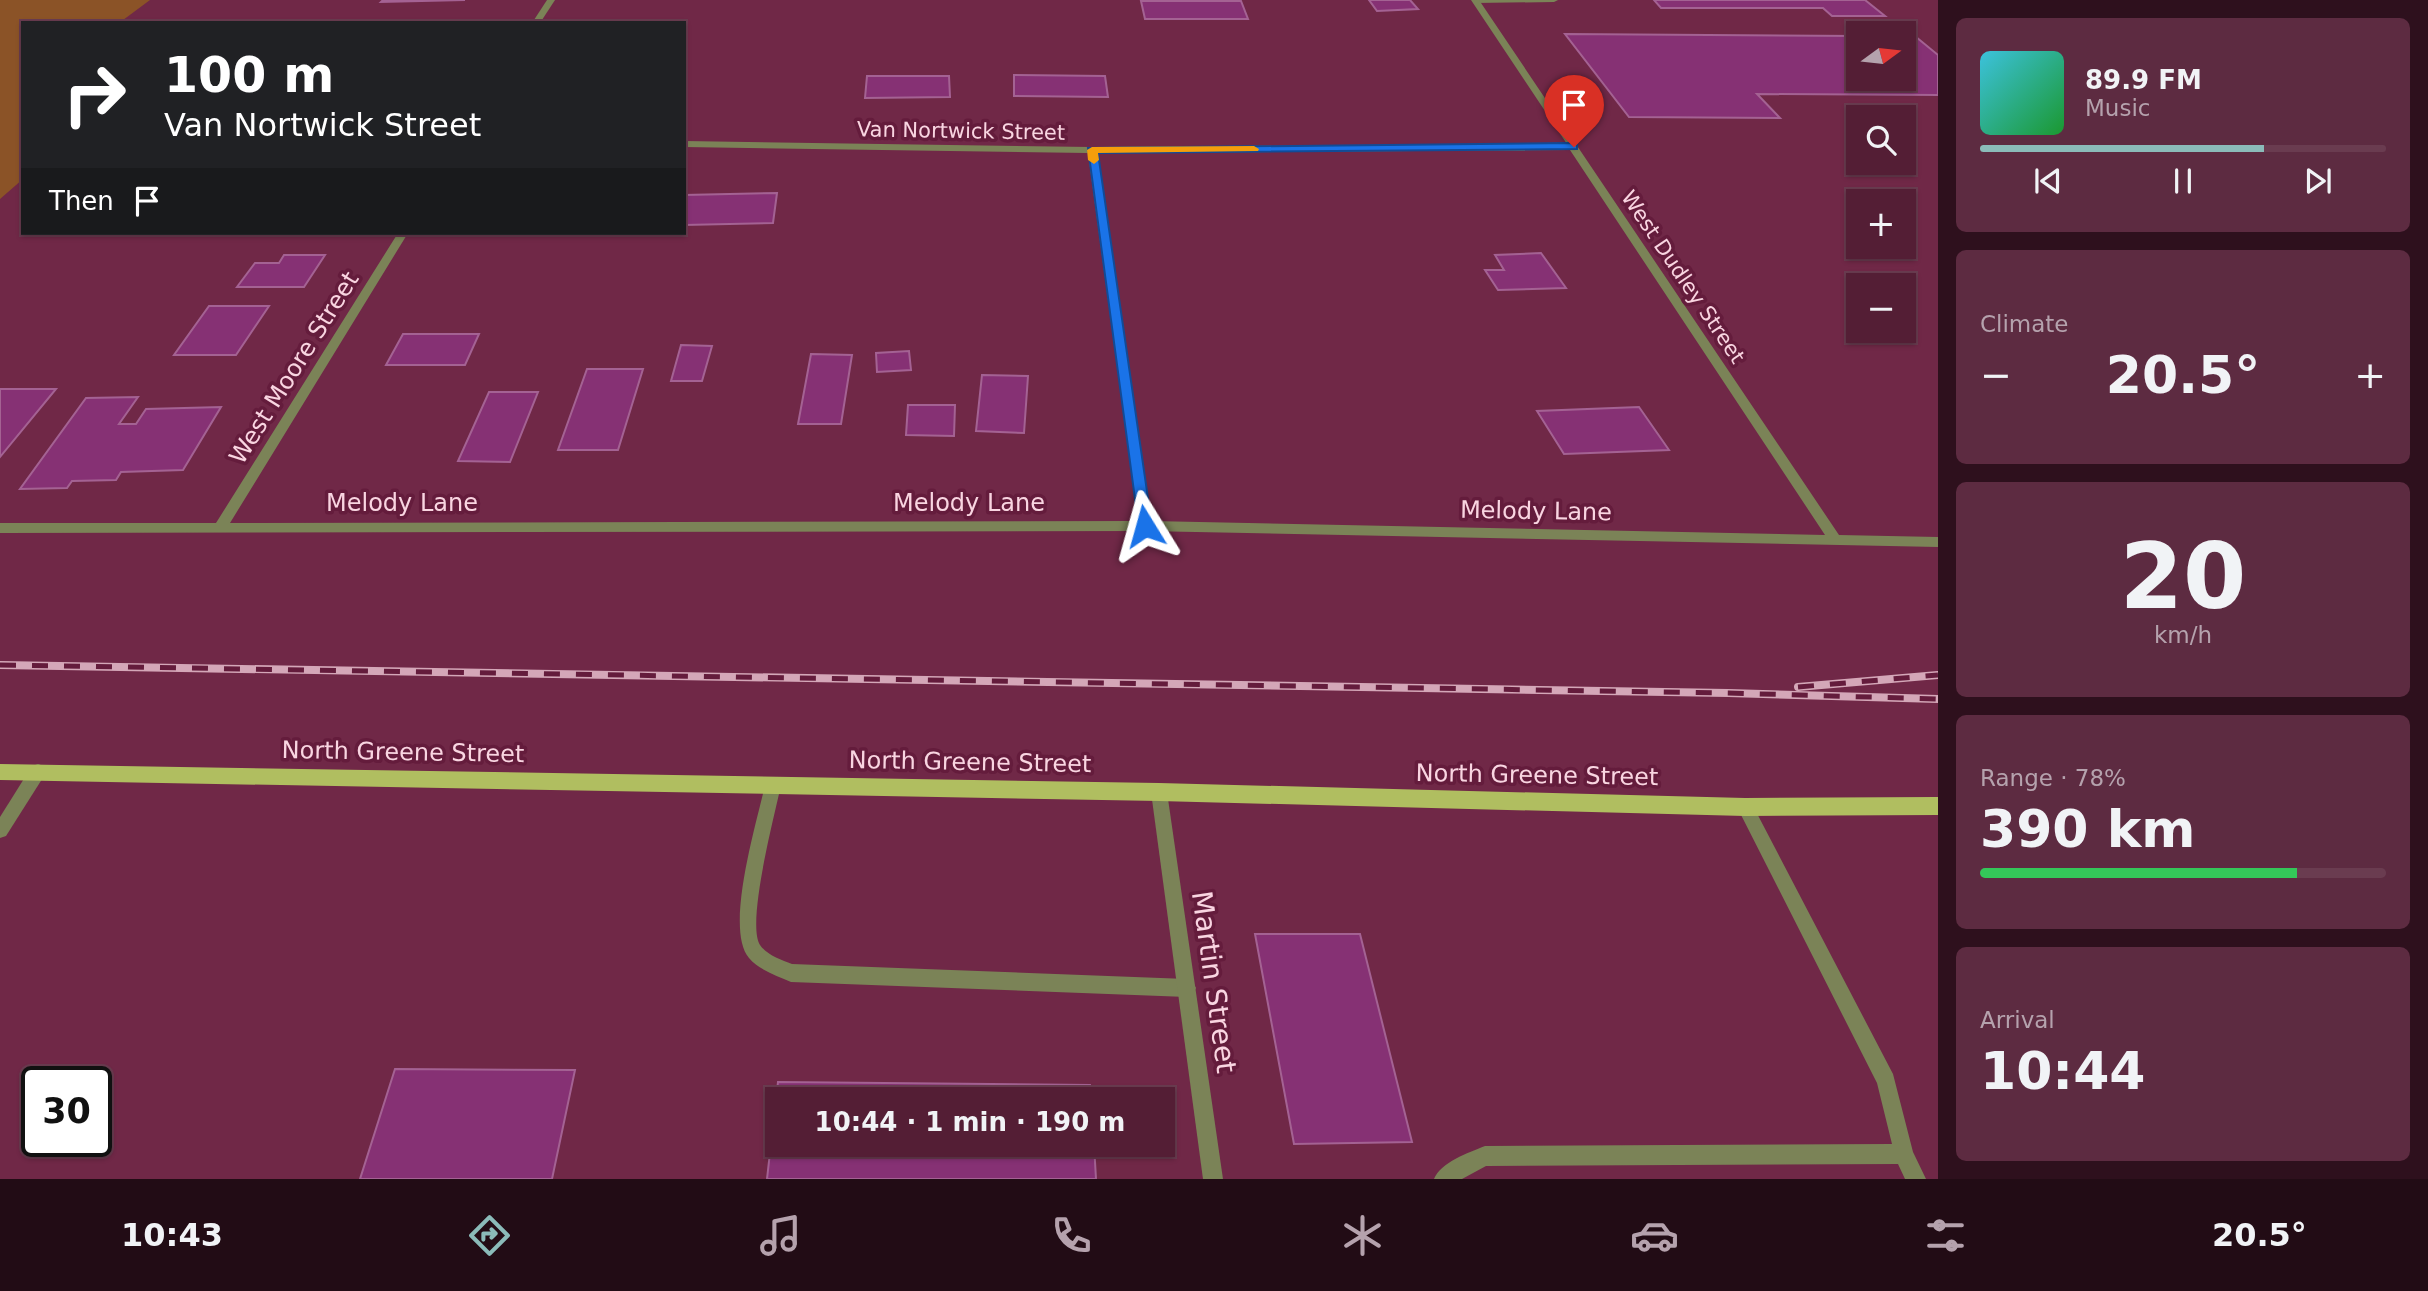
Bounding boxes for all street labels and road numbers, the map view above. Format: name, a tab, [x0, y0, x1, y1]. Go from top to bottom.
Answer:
street label: Van Nortwick Street	[857, 117, 1065, 145]
street label: West Dudley Street	[1616, 186, 1750, 368]
street label: West Moore Street	[223, 267, 365, 469]
street label: Melody Lane	[326, 489, 478, 517]
street label: Melody Lane	[893, 489, 1045, 517]
street label: Melody Lane	[1460, 496, 1612, 526]
street label: North Greene Street	[281, 736, 525, 768]
street label: North Greene Street	[848, 746, 1092, 778]
street label: North Greene Street	[1415, 759, 1659, 791]
street label: Martin Street	[1185, 889, 1243, 1075]

